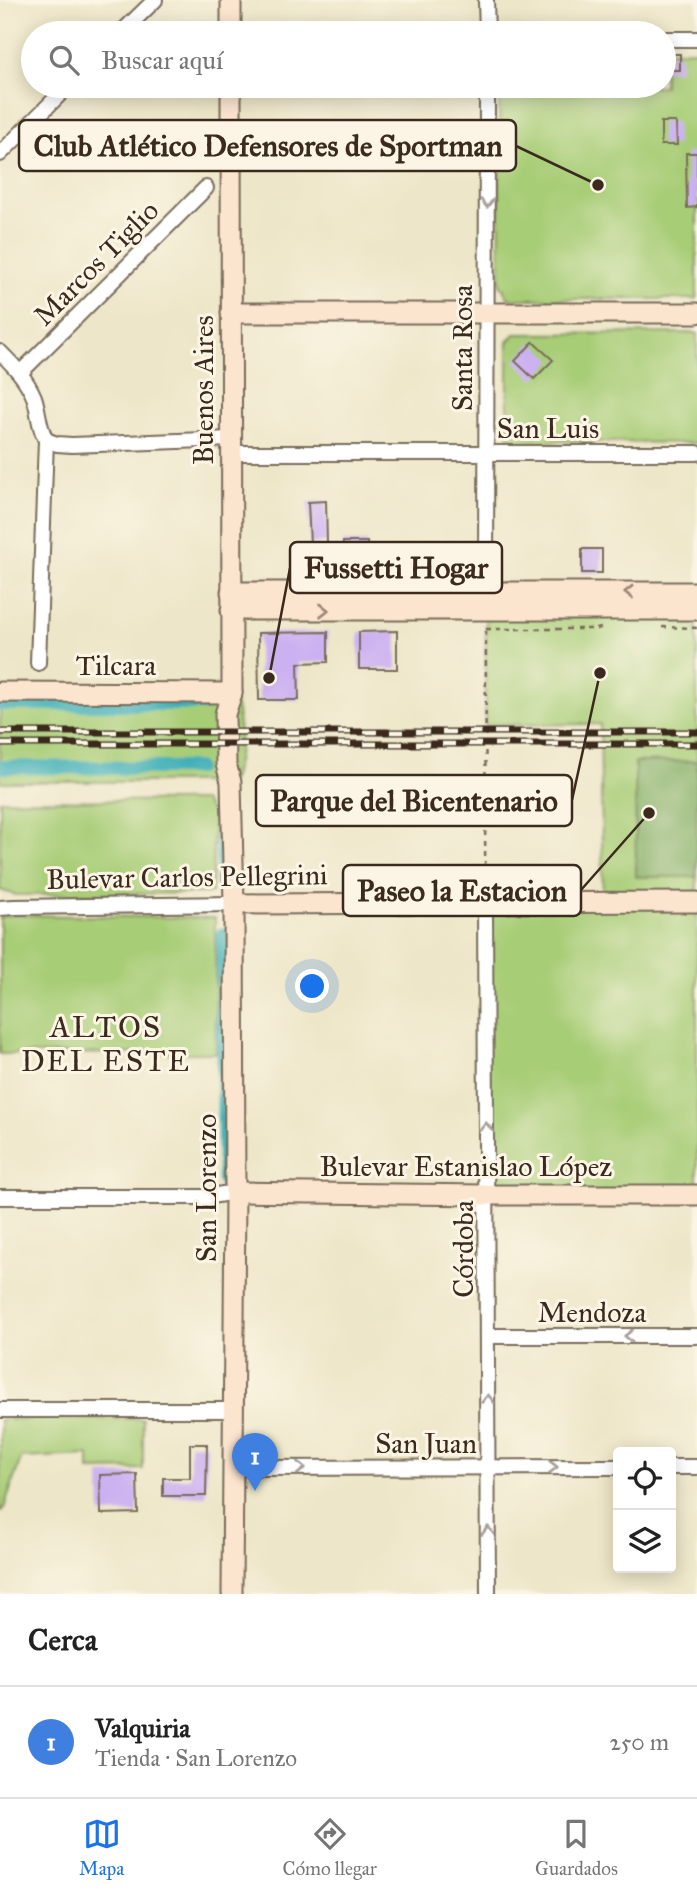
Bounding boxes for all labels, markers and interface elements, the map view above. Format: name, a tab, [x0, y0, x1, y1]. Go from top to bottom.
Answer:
search box	[21, 21, 676, 98]
icon: search	[45, 41, 83, 79]
text: Buscar aquí	[101, 44, 223, 76]
callout: Club Atlético Defensores de Sportman	[19, 120, 516, 171]
text: Club Atlético Defensores de Sportman	[33, 128, 503, 164]
street label: Marcos Tiglio	[26, 193, 166, 333]
one-way arrow	[479, 198, 494, 209]
street label: Santa Rosa	[445, 285, 480, 411]
street label: Buenos Aires	[186, 315, 221, 465]
street label: San Luis	[497, 411, 599, 446]
callout: Fussetti Hogar	[290, 542, 502, 593]
text: Fussetti Hogar	[304, 550, 489, 586]
one-way arrow	[623, 584, 634, 600]
one-way arrow	[319, 602, 330, 618]
street label: Tilcara	[76, 648, 156, 683]
callout: Parque del Bicentenario	[256, 775, 572, 826]
text: Parque del Bicentenario	[270, 783, 558, 819]
street label: Bulevar Carlos Pellegrini	[46, 857, 328, 897]
callout: Paseo la Estacion	[343, 865, 581, 916]
text: Paseo la Estacion	[357, 873, 568, 909]
your location	[295, 969, 329, 1003]
district label: ALTOS DEL ESTE	[21, 1009, 191, 1079]
street label: San Lorenzo	[189, 1114, 224, 1262]
one-way arrow	[478, 1121, 494, 1132]
street label: Bulevar Estanislao López	[320, 1149, 612, 1184]
street label: Córdoba	[446, 1200, 481, 1298]
street label: Mendoza	[538, 1295, 646, 1330]
one-way arrow	[623, 1328, 634, 1344]
one-way arrow	[480, 1393, 496, 1404]
street label: San Juan	[375, 1426, 477, 1461]
pin: 1	[232, 1433, 278, 1491]
map controls	[613, 1447, 676, 1573]
button: locate	[613, 1447, 676, 1510]
one-way arrow	[549, 1459, 559, 1475]
one-way arrow	[296, 1460, 307, 1476]
button: layers	[613, 1510, 676, 1573]
one-way arrow	[481, 1525, 496, 1536]
text: Cerca	[28, 1622, 97, 1658]
text: Valquiria	[95, 1712, 190, 1744]
text: 1	[46, 1728, 56, 1756]
text: 250 m	[609, 1728, 669, 1756]
text: Tienda · San Lorenzo	[95, 1744, 297, 1772]
tab: Mapa	[79, 1815, 124, 1880]
tab: Cómo llegar	[282, 1815, 377, 1880]
tab: Guardados	[535, 1815, 618, 1880]

